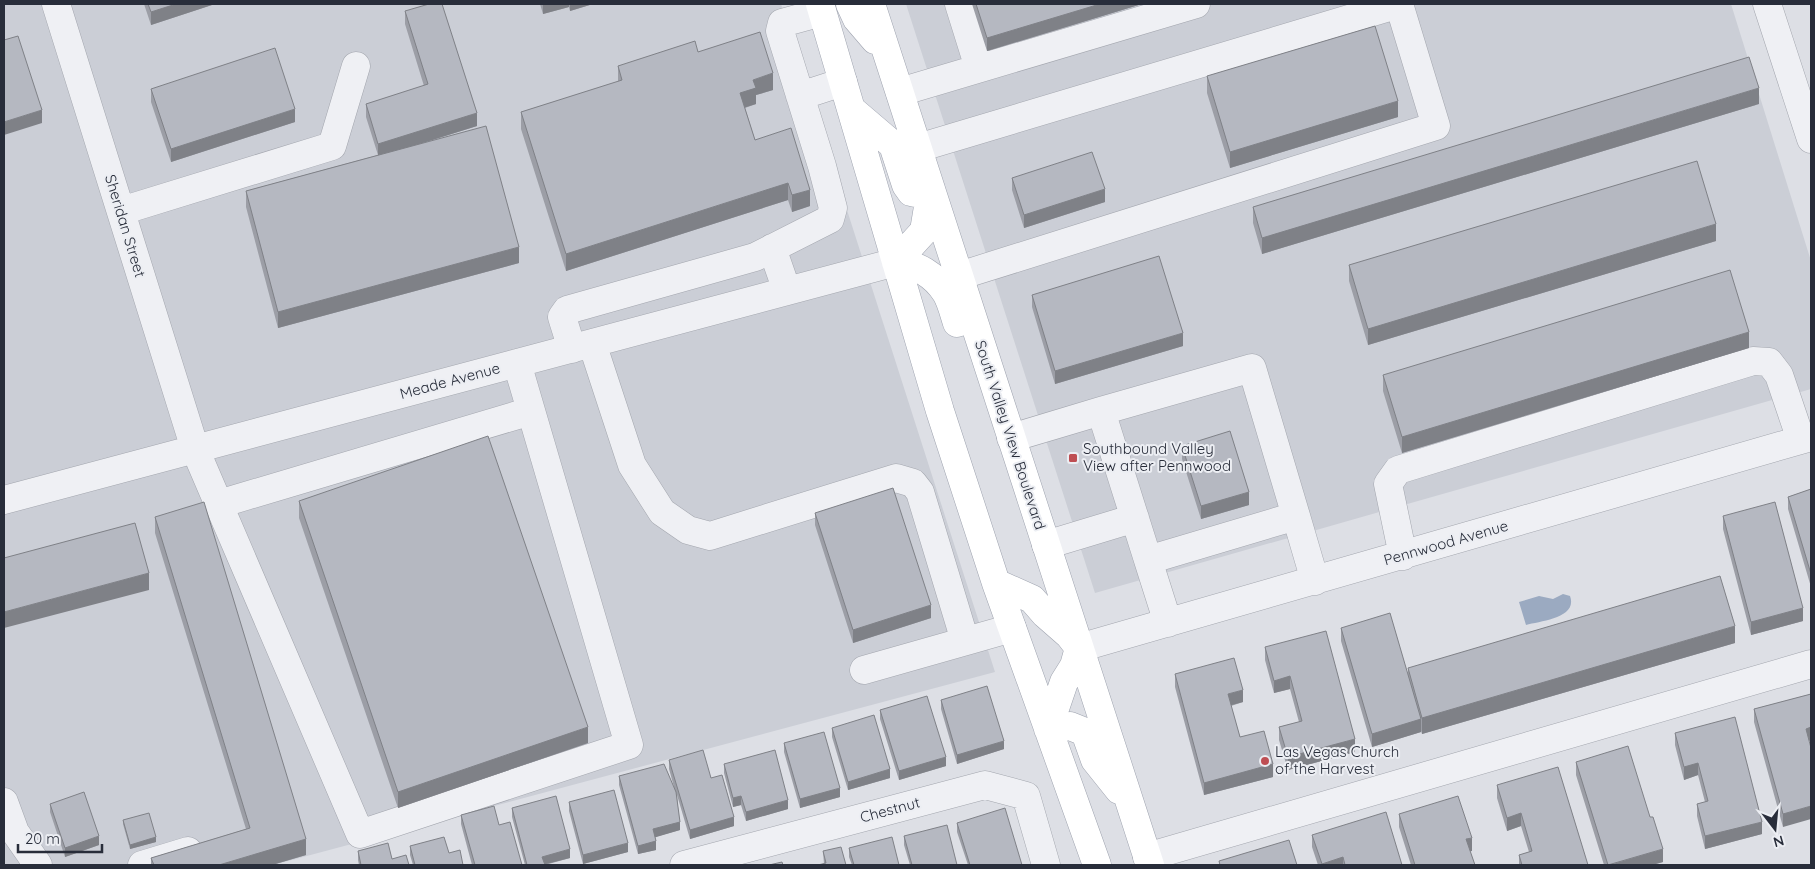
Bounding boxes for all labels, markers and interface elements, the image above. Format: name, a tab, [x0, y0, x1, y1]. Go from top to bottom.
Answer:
street label: Sheridan Street	[101, 172, 150, 279]
street label: South Valley View Boulevard	[971, 338, 1050, 532]
street label: Meade Avenue	[398, 358, 502, 403]
place label: Southbound Valley View after Pennwood	[1083, 439, 1231, 475]
marker: Southbound Valley View after Pennwood	[1067, 452, 1079, 464]
street label: Pennwood Avenue	[1381, 516, 1510, 569]
place label: Las Vegas Church of the Harvest	[1275, 742, 1399, 778]
marker: Las Vegas Church of the Harvest	[1259, 755, 1271, 767]
street label: Chestnut	[858, 792, 922, 827]
north arrow	[1750, 804, 1800, 854]
scale bar	[18, 822, 101, 854]
text: 20 m	[25, 829, 60, 848]
text: N	[1771, 831, 1786, 852]

